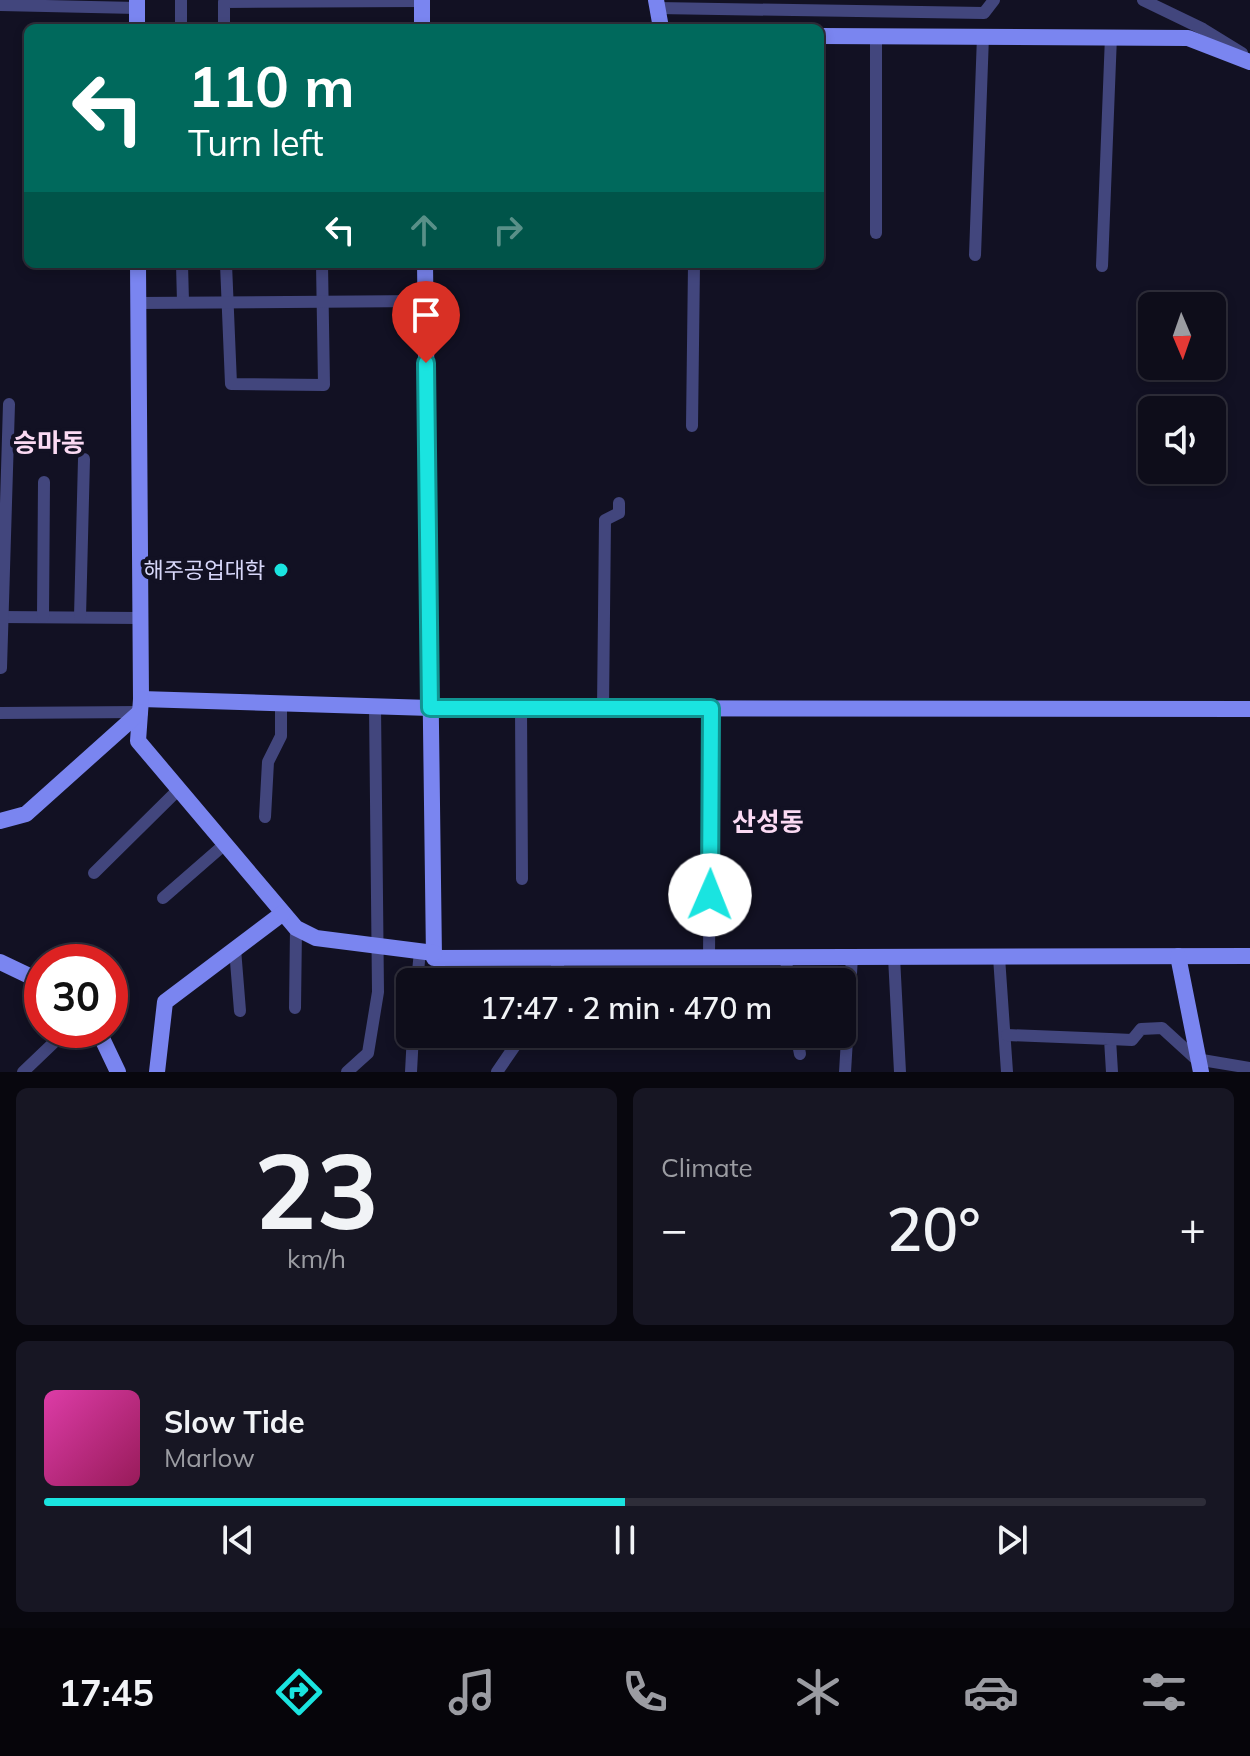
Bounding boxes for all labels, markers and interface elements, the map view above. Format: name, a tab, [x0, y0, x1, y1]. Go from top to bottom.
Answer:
text: 110 m	[188, 51, 355, 121]
icon: left	[56, 56, 160, 160]
text: Turn left	[188, 120, 324, 165]
icon: left	[318, 208, 362, 252]
icon: ahead	[402, 208, 446, 252]
icon: right	[486, 208, 530, 252]
pin	[392, 281, 460, 363]
north arrow	[1138, 292, 1226, 380]
map controls	[1138, 292, 1226, 484]
icon: arrive	[404, 293, 448, 337]
button: sound	[1138, 396, 1226, 484]
district label: 승마동	[13, 426, 85, 459]
place label: 해주공업대학	[144, 556, 265, 584]
marker: 해주공업대학	[272, 561, 290, 579]
district label: 산성동	[732, 805, 804, 838]
position arrow	[668, 853, 752, 937]
speed limit sign: 30	[24, 944, 128, 1048]
text: 17:47 · 2 min · 470 m	[480, 989, 772, 1027]
text: 23	[254, 1124, 379, 1255]
text: Climate	[661, 1151, 753, 1184]
text: 20°	[886, 1191, 981, 1266]
text: −	[661, 1201, 687, 1256]
text: +	[1180, 1201, 1206, 1256]
text: km/h	[287, 1242, 346, 1275]
text: Slow Tide	[164, 1403, 305, 1441]
text: Marlow	[164, 1441, 255, 1474]
icon: previous	[216, 1518, 260, 1562]
icon: pause	[603, 1518, 647, 1562]
icon: next	[990, 1518, 1034, 1562]
icon: directions	[271, 1664, 327, 1720]
icon: music	[444, 1664, 500, 1720]
icon: phone	[617, 1664, 673, 1720]
icon: climate	[790, 1664, 846, 1720]
icon: car	[963, 1664, 1019, 1720]
icon: filters	[1136, 1664, 1192, 1720]
text: 17:45	[58, 1670, 154, 1715]

